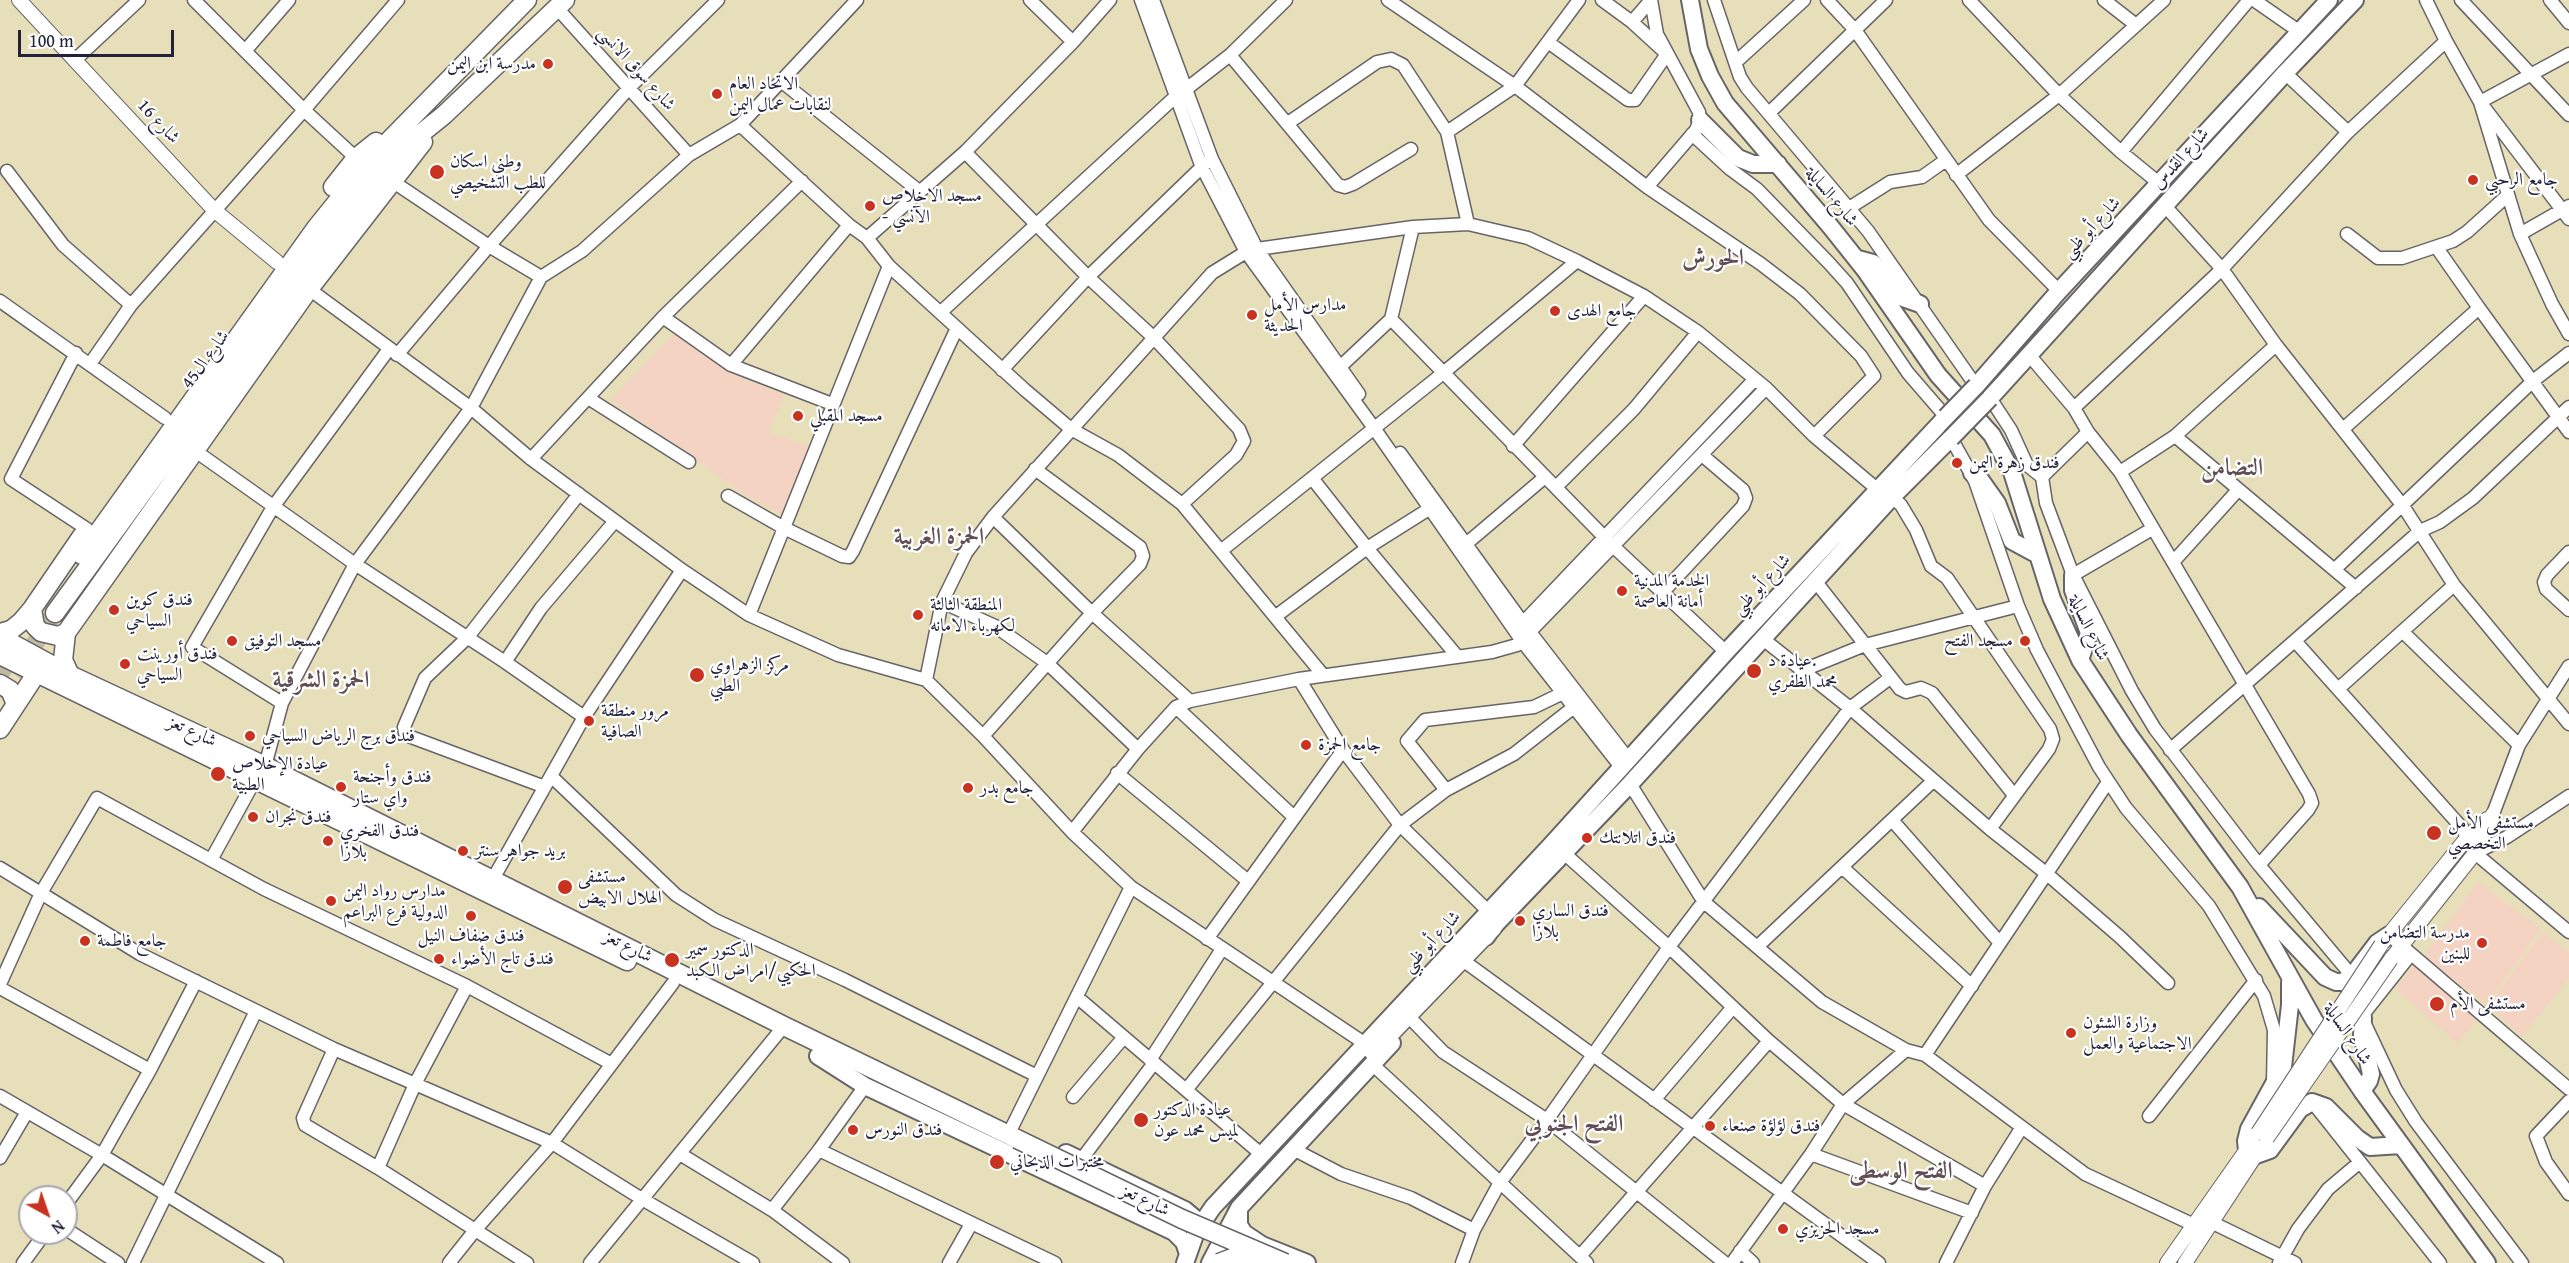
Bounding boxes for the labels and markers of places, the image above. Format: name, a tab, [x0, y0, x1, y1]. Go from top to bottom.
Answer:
place label: مدرسة ابن اليمن	[447, 53, 536, 75]
marker: مدرسة ابن اليمن	[541, 57, 555, 71]
place label: الاتحاد العام لنقابات عمال اليمن	[729, 73, 831, 116]
marker: الاتحاد العام لنقابات عمال اليمن	[710, 87, 724, 101]
place label: وطني اسكان للطب التشخيصي	[450, 151, 546, 194]
marker: وطني اسكان للطب التشخيصي	[428, 163, 446, 181]
place label: جامع الرحبي	[2485, 169, 2558, 191]
marker: جامع الرحبي	[2466, 173, 2480, 187]
place label: مسجد الاخلاص - الآنسي	[882, 185, 982, 228]
marker: مسجد الاخلاص - الآنسي	[863, 199, 877, 213]
place label: مدارس الأمل الحديثة	[1264, 294, 1346, 336]
place label: جامع الهدى	[1567, 300, 1636, 322]
marker: جامع الهدى	[1548, 304, 1562, 318]
marker: مدارس الأمل الحديثة	[1245, 308, 1259, 322]
place label: مسجد المقبلي	[810, 405, 883, 427]
marker: مسجد المقبلي	[791, 409, 805, 423]
place label: فندق زهرة اليمن	[1969, 452, 2060, 474]
marker: فندق زهرة اليمن	[1950, 456, 1964, 470]
place label: الخدمة المدنية أمانة العاصمة	[1634, 570, 1709, 612]
marker: الخدمة المدنية أمانة العاصمة	[1615, 584, 1629, 598]
place label: فندق كوين السياحي	[126, 589, 193, 632]
place label: المنطقة الثالثة لكهرباء الامانه	[930, 594, 1015, 636]
marker: فندق كوين السياحي	[107, 603, 121, 617]
marker: المنطقة الثالثة لكهرباء الامانه	[911, 608, 925, 622]
place label: مسجد التوفيق	[244, 630, 322, 652]
place label: مسجد الفتح	[1944, 630, 2013, 652]
marker: مسجد التوفيق	[225, 634, 239, 648]
marker: مسجد الفتح	[2018, 634, 2032, 648]
place label: فندق أورينت السياحي	[137, 643, 218, 686]
place label: عيادة د. محمد الظفري	[1768, 650, 1837, 692]
place label: مركز الزهراوي الطبي	[710, 654, 789, 696]
marker: فندق أورينت السياحي	[118, 657, 132, 671]
marker: عيادة د. محمد الظفري	[1745, 662, 1763, 680]
marker: مركز الزهراوي الطبي	[688, 666, 706, 684]
place label: مرور منطقة الصافية	[601, 700, 669, 742]
marker: مرور منطقة الصافية	[582, 714, 596, 728]
place label: فندق برج الرياض السياحي	[262, 725, 415, 747]
marker: فندق برج الرياض السياحي	[243, 729, 257, 743]
place label: جامع الحمزة	[1318, 734, 1381, 756]
marker: جامع الحمزة	[1299, 738, 1313, 752]
place label: عيادة الإخلاص الطبية	[232, 753, 328, 795]
marker: عيادة الإخلاص الطبية	[209, 765, 227, 783]
place label: فندق وأجنحة واي ستار	[353, 766, 432, 808]
place label: جامع بدر	[980, 777, 1034, 799]
marker: فندق وأجنحة واي ستار	[334, 780, 348, 794]
marker: جامع بدر	[961, 781, 975, 795]
place label: فندق نجران	[265, 806, 331, 828]
marker: فندق نجران	[246, 810, 260, 824]
place label: مستشفى الأمل التخصصي	[2448, 812, 2534, 854]
place label: فندق الفخري بلازا	[340, 820, 419, 862]
marker: مستشفى الأمل التخصصي	[2425, 824, 2443, 842]
place label: فندق اتلانتك	[1599, 827, 1676, 849]
marker: فندق اتلانتك	[1580, 831, 1594, 845]
marker: فندق الفخري بلازا	[321, 834, 335, 848]
place label: بريد جواهر سنتر	[475, 840, 565, 862]
marker: بريد جواهر سنتر	[456, 844, 470, 858]
place label: مستشفى الهلال الابيض	[578, 866, 662, 908]
marker: مستشفى الهلال الابيض	[556, 878, 574, 896]
place label: مدارس رواد اليمن الدولية فرع البراعم	[343, 880, 448, 922]
marker: مدارس رواد اليمن الدولية فرع البراعم	[324, 894, 338, 908]
place label: فندق الساري بلازا	[1532, 900, 1609, 942]
marker: فندق ضفاف النيل	[464, 909, 478, 923]
marker: فندق الساري بلازا	[1513, 914, 1527, 928]
place label: مدرسة التضامن للبنين	[2380, 922, 2470, 964]
place label: فندق ضفاف النيل	[417, 925, 525, 947]
place label: جامع فاطمة	[97, 930, 167, 952]
marker: جامع فاطمة	[78, 934, 92, 948]
marker: مدرسة التضامن للبنين	[2475, 936, 2489, 950]
place label: الدكتور سمير الحكيي/امراض الكبد	[686, 939, 816, 982]
place label: فندق تاج الأضواء	[451, 948, 554, 970]
marker: الدكتور سمير الحكيي/امراض الكبد	[663, 951, 681, 969]
marker: فندق تاج الأضواء	[432, 952, 446, 966]
place label: مستشفى الأم	[2450, 993, 2526, 1015]
marker: مستشفى الأم	[2428, 995, 2446, 1013]
place label: وزارة الشئون الاجتماعية والعمل	[2083, 1012, 2192, 1054]
marker: وزارة الشئون الاجتماعية والعمل	[2064, 1026, 2078, 1040]
place label: عيادة الدكتور لميس محمد عون	[1154, 1099, 1239, 1142]
marker: عيادة الدكتور لميس محمد عون	[1132, 1111, 1150, 1129]
place label: فندق لؤلؤة صنعاء	[1722, 1115, 1820, 1137]
place label: فندق النورس	[865, 1119, 942, 1141]
marker: فندق لؤلؤة صنعاء	[1703, 1119, 1717, 1133]
marker: فندق النورس	[846, 1123, 860, 1137]
place label: مختبرات الذبحاني	[1010, 1151, 1104, 1173]
marker: مختبرات الذبحاني	[988, 1153, 1006, 1171]
place label: مسجد الحزيزي	[1795, 1218, 1880, 1240]
marker: مسجد الحزيزي	[1776, 1222, 1790, 1236]

